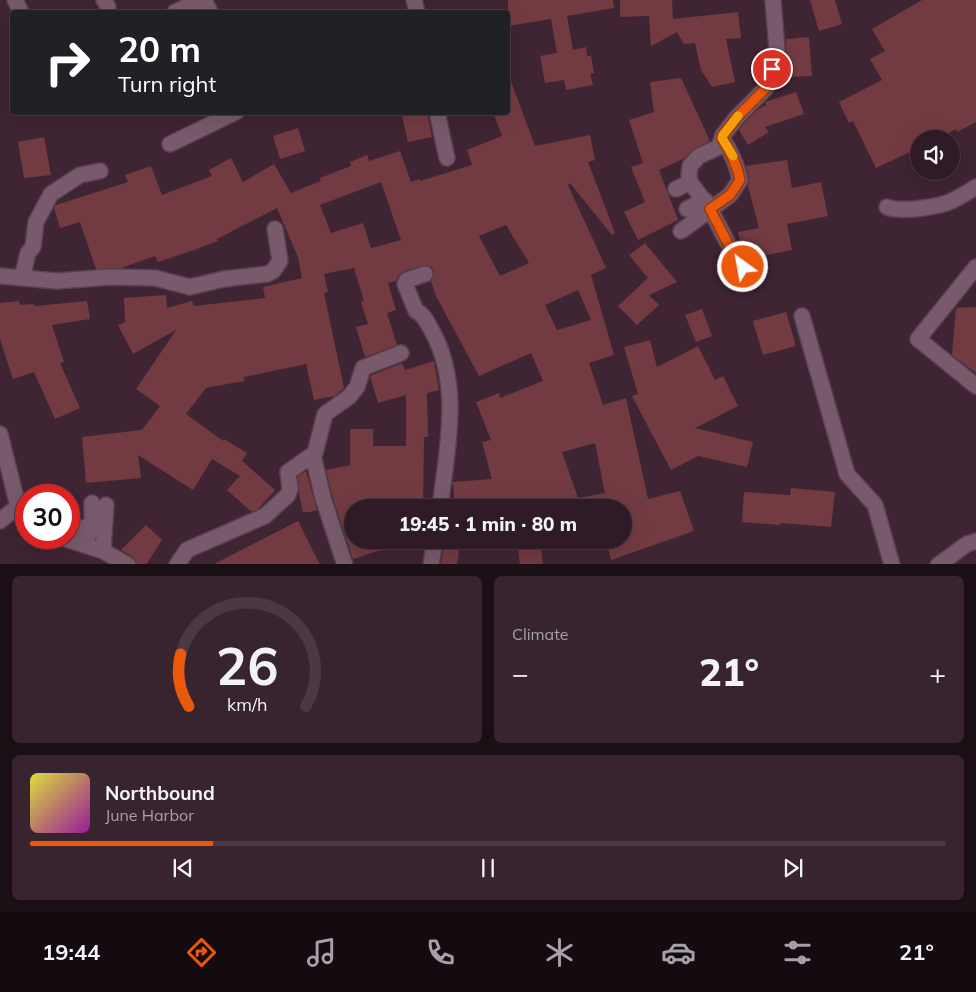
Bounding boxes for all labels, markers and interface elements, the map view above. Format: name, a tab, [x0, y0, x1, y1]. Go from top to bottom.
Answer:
text: 20 m	[118, 27, 201, 71]
icon: right	[35, 30, 100, 95]
pin	[751, 48, 793, 90]
icon: arrive	[758, 55, 786, 83]
text: Turn right	[118, 70, 216, 98]
map controls	[910, 130, 960, 180]
button: sound	[910, 130, 960, 180]
position arrow	[716, 240, 768, 292]
speed limit sign: 30	[15, 484, 80, 549]
text: 19:45 · 1 min · 80 m	[399, 512, 577, 536]
text: Climate	[512, 624, 568, 644]
text: 26	[216, 633, 278, 698]
text: 21°	[699, 648, 759, 696]
text: −	[512, 656, 529, 691]
text: +	[929, 656, 946, 691]
text: km/h	[227, 693, 267, 715]
text: Northbound	[105, 781, 215, 805]
text: June Harbor	[105, 805, 194, 825]
icon: previous	[169, 854, 197, 882]
icon: pause	[474, 854, 502, 882]
icon: next	[779, 854, 807, 882]
icon: directions	[184, 935, 219, 970]
icon: music	[304, 935, 339, 970]
icon: phone	[423, 935, 458, 970]
icon: climate	[542, 935, 577, 970]
icon: car	[661, 935, 696, 970]
icon: filters	[780, 935, 815, 970]
text: 19:44	[42, 938, 100, 966]
text: 21°	[899, 938, 934, 966]

